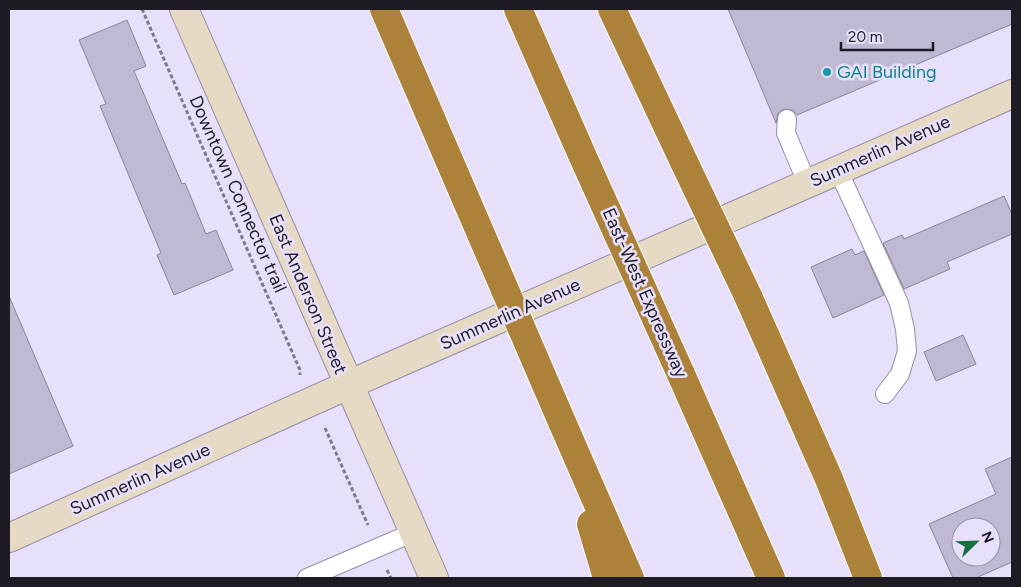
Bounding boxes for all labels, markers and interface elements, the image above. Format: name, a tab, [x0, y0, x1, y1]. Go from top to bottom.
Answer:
scale bar	[841, 20, 934, 52]
text: 20 m	[848, 28, 882, 46]
place label: GAI Building	[837, 61, 937, 83]
marker: GAI Building	[821, 66, 833, 78]
street label: Downtown Connector trail	[185, 92, 291, 296]
street label: Summerlin Avenue	[806, 110, 954, 192]
street label: East-West Expressway	[598, 205, 693, 382]
street label: East Anderson Street	[264, 211, 352, 378]
street label: Summerlin Avenue	[436, 273, 584, 355]
street label: Summerlin Avenue	[66, 438, 214, 520]
north arrow	[951, 517, 1001, 567]
text: N	[978, 529, 997, 545]

